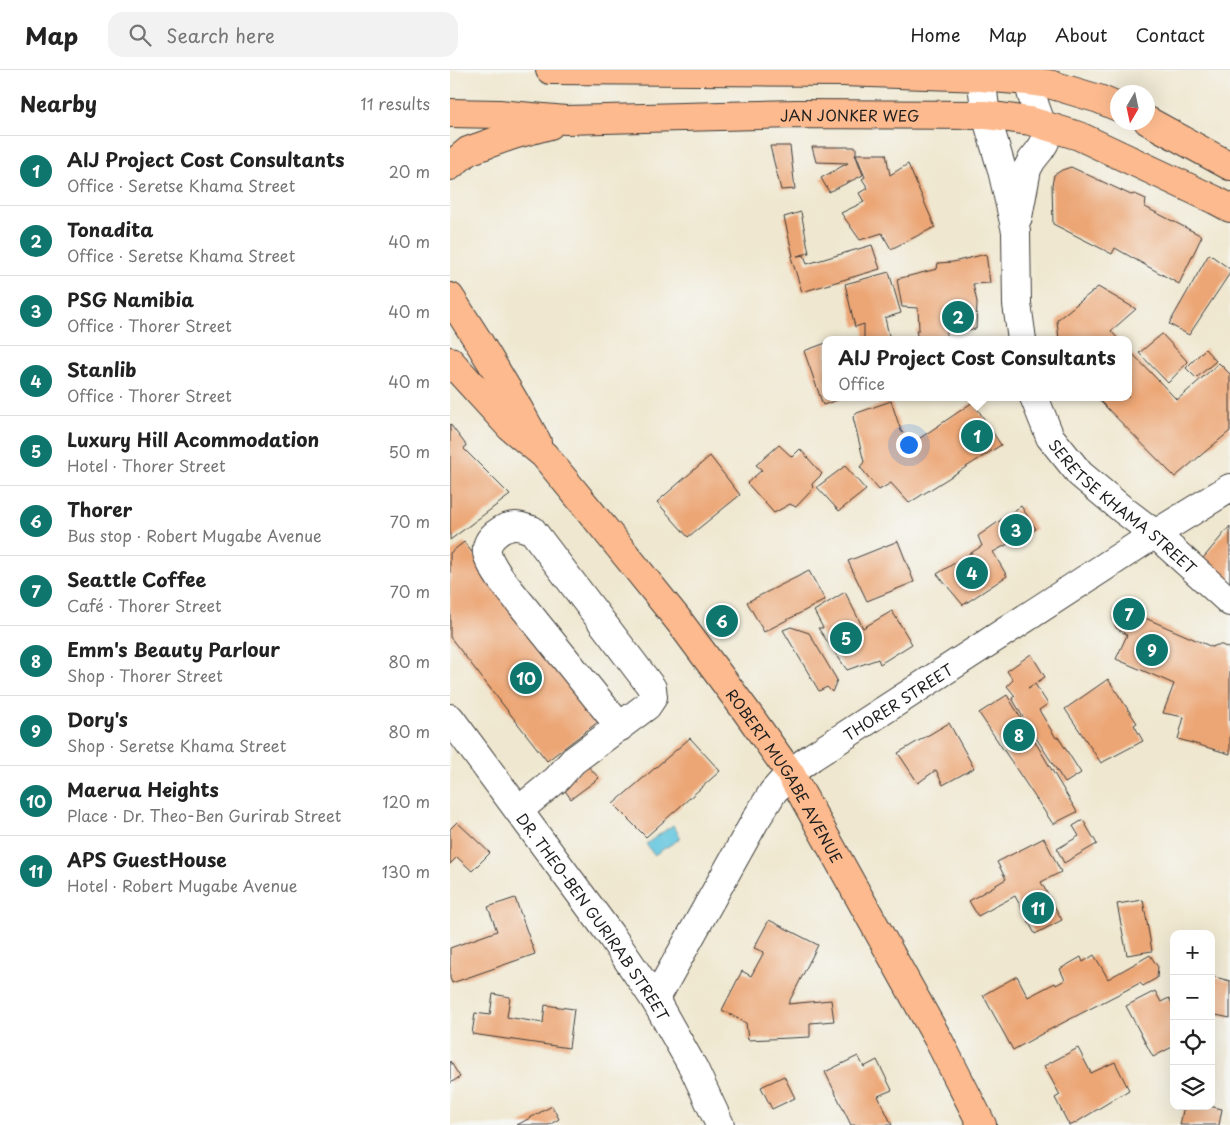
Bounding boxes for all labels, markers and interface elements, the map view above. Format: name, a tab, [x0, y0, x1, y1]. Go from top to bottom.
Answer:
search box	[108, 12, 458, 57]
text: Map	[25, 17, 78, 53]
icon: search	[126, 21, 154, 49]
text: Search here	[166, 21, 275, 49]
text: Home	[910, 21, 960, 48]
text: Map	[988, 21, 1027, 48]
text: About	[1055, 21, 1107, 48]
text: Contact	[1135, 21, 1205, 48]
north arrow	[1110, 85, 1155, 130]
text: Nearby	[20, 87, 97, 119]
text: 11 results	[361, 91, 430, 115]
street label: JAN JONKER WEG	[780, 102, 919, 126]
text: AIJ Project Cost Consultants	[67, 145, 345, 173]
text: 1	[32, 159, 40, 183]
text: 20 m	[389, 159, 430, 183]
text: Office · Seretse Khama Street	[67, 173, 295, 197]
text: Tonadita	[67, 215, 154, 243]
text: 2	[30, 229, 42, 253]
text: 40 m	[388, 229, 430, 253]
text: Office · Seretse Khama Street	[67, 243, 295, 267]
text: PSG Namibia	[67, 285, 194, 313]
pin: 2	[942, 298, 974, 336]
text: 3	[31, 299, 41, 323]
text: 40 m	[388, 299, 430, 323]
text: Office · Thorer Street	[67, 313, 232, 337]
popup	[822, 336, 1132, 401]
text: AIJ Project Cost Consultants	[838, 343, 1116, 371]
text: Stanlib	[67, 355, 137, 383]
text: 4	[31, 369, 41, 393]
text: 40 m	[388, 369, 430, 393]
text: Office	[838, 371, 885, 395]
text: Office · Thorer Street	[67, 383, 232, 407]
pin: 1	[961, 417, 993, 455]
text: Luxury Hill Acommodation	[67, 425, 319, 453]
your location	[896, 432, 922, 458]
street label: SERETSE KHAMA STREET	[1044, 433, 1203, 579]
text: 5	[31, 439, 41, 463]
text: 50 m	[389, 439, 430, 463]
text: Hotel · Thorer Street	[67, 453, 226, 477]
text: Thorer	[67, 495, 132, 523]
text: 6	[30, 509, 42, 533]
text: 70 m	[390, 509, 430, 533]
pin: 3	[1000, 511, 1032, 549]
text: Bus stop · Robert Mugabe Avenue	[67, 523, 322, 547]
pin: 4	[956, 554, 988, 592]
text: Seattle Coffee	[67, 565, 206, 593]
text: 7	[31, 579, 41, 603]
text: 70 m	[390, 579, 430, 603]
text: Café · Thorer Street	[67, 593, 222, 617]
pin: 7	[1113, 595, 1145, 633]
pin: 6	[706, 602, 738, 640]
pin: 5	[830, 619, 862, 657]
pin: 9	[1136, 631, 1168, 669]
text: Emm's Beauty Parlour	[67, 635, 280, 663]
text: 8	[31, 649, 41, 673]
text: 80 m	[388, 649, 430, 673]
street label: THORER STREET	[838, 657, 958, 746]
pin: 10	[510, 659, 542, 697]
text: Shop · Thorer Street	[67, 663, 223, 687]
street label: ROBERT MUGABE AVENUE	[721, 684, 849, 867]
text: Dory's	[67, 705, 128, 733]
pin: 8	[1003, 716, 1035, 754]
text: 9	[31, 719, 41, 743]
text: 80 m	[388, 719, 430, 743]
text: Shop · Seretse Khama Street	[67, 733, 286, 757]
text: Maerua Heights	[67, 775, 219, 803]
text: 10	[26, 789, 46, 813]
text: 120 m	[383, 789, 430, 813]
text: Place · Dr. Theo-Ben Gurirab Street	[67, 803, 341, 827]
street label: DR. THEO-BEN GURIRAB STREET	[512, 807, 676, 1025]
text: APS GuestHouse	[67, 845, 227, 873]
text: 11	[29, 859, 43, 883]
text: 130 m	[382, 859, 430, 883]
text: Hotel · Robert Mugabe Avenue	[67, 873, 298, 897]
pin: 11	[1022, 889, 1054, 927]
map controls	[1170, 930, 1215, 1110]
button: +	[1170, 930, 1215, 975]
button: −	[1170, 975, 1215, 1020]
button: locate	[1170, 1020, 1215, 1065]
button: layers	[1170, 1065, 1215, 1110]

